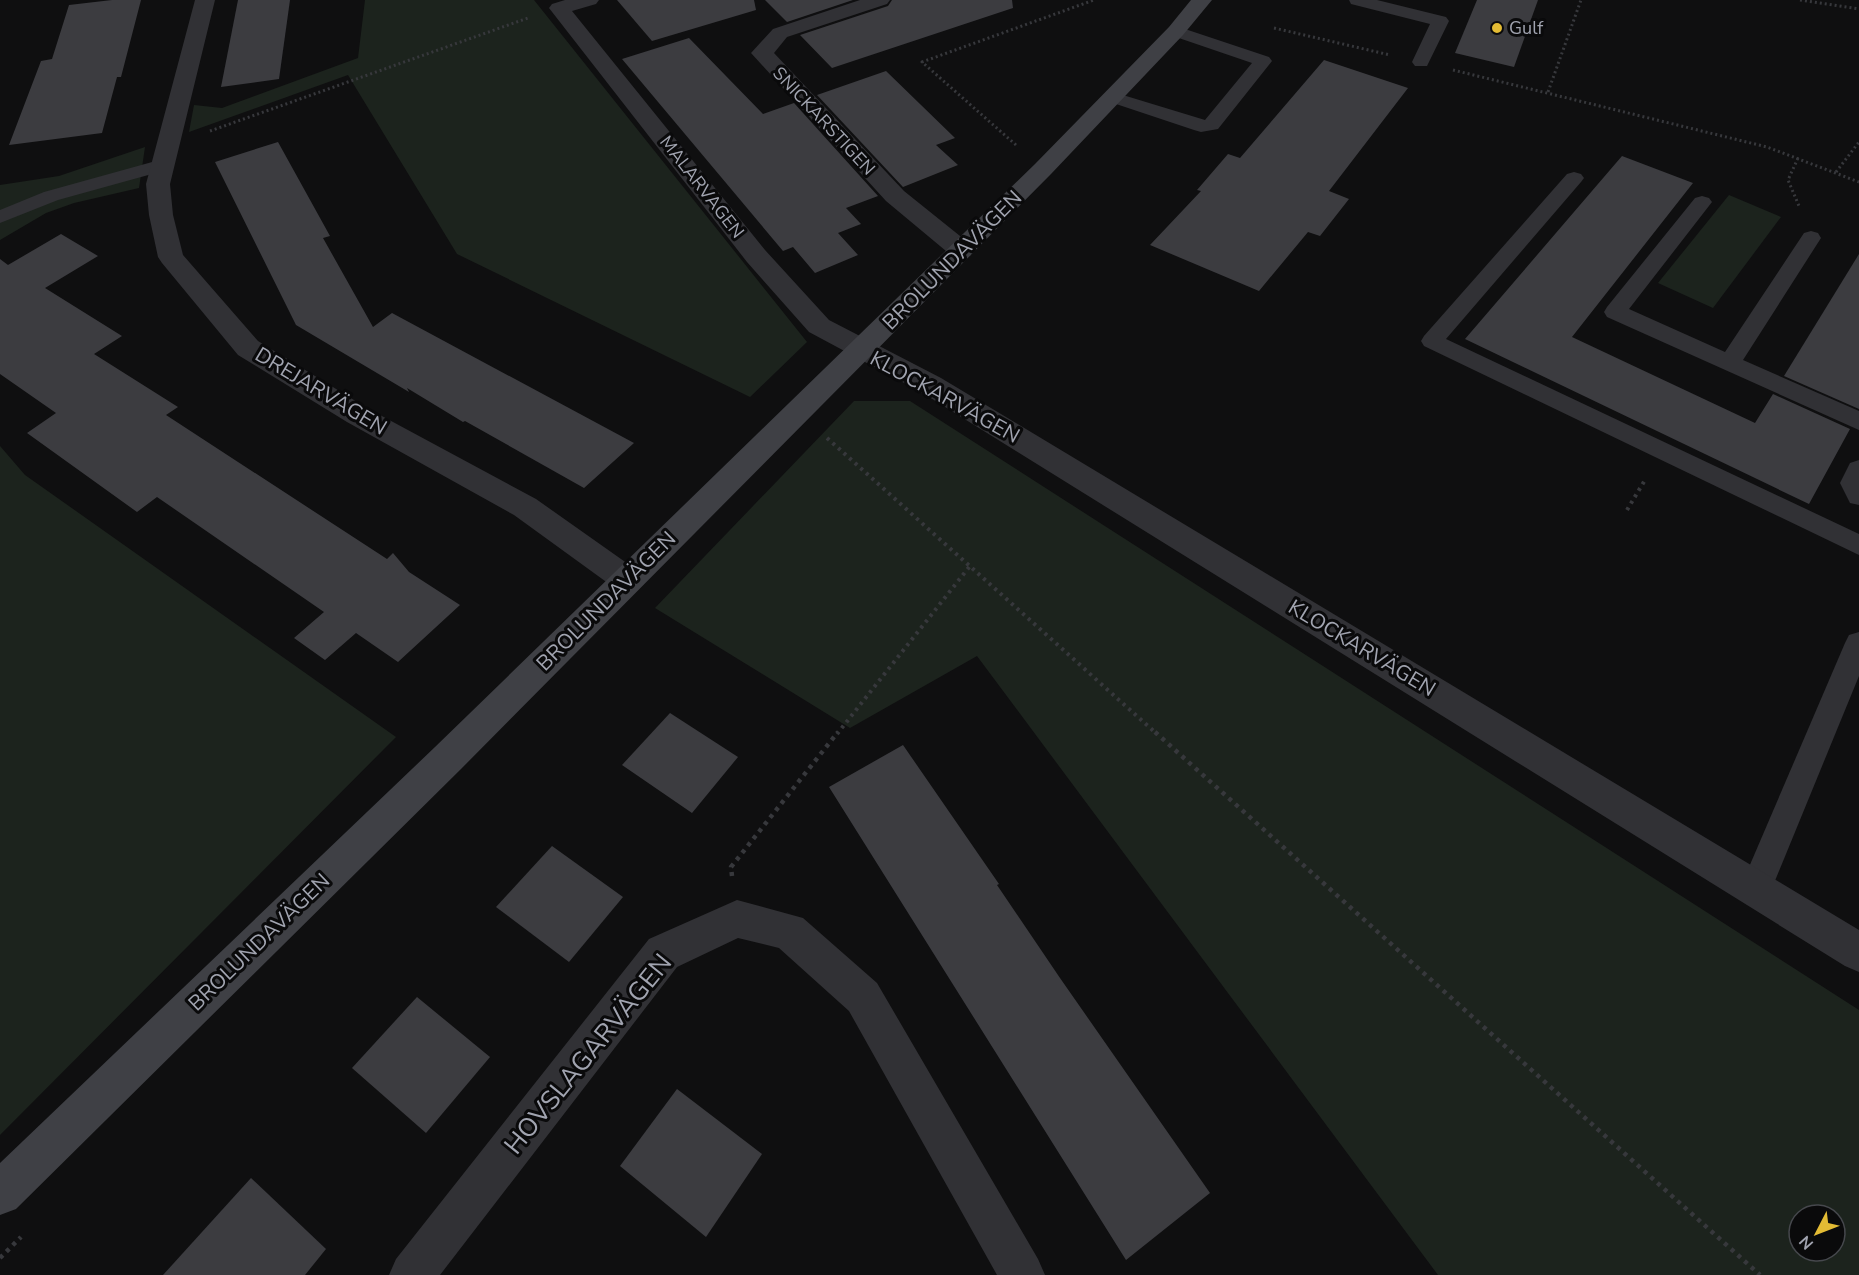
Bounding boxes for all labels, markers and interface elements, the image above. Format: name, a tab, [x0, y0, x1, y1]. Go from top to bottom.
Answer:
place label: Gulf	[1509, 16, 1544, 40]
marker: Gulf	[1490, 21, 1504, 35]
street label: SNICKARSTIGEN	[767, 62, 881, 180]
street label: MALARVAGEN	[654, 131, 750, 243]
street label: BROLUNDAVÄGEN	[876, 184, 1028, 336]
street label: DREJARVÄGEN	[250, 341, 392, 441]
street label: KLOCKARVÄGEN	[865, 344, 1025, 450]
street label: BROLUNDAVÄGEN	[530, 525, 682, 677]
street label: KLOCKARVÄGEN	[1283, 593, 1441, 703]
street label: BROLUNDAVÄGEN	[182, 867, 336, 1017]
street label: HOVSLAGARVÄGEN	[496, 946, 680, 1162]
north arrow	[1787, 1203, 1847, 1263]
text: N	[1794, 1231, 1819, 1254]

